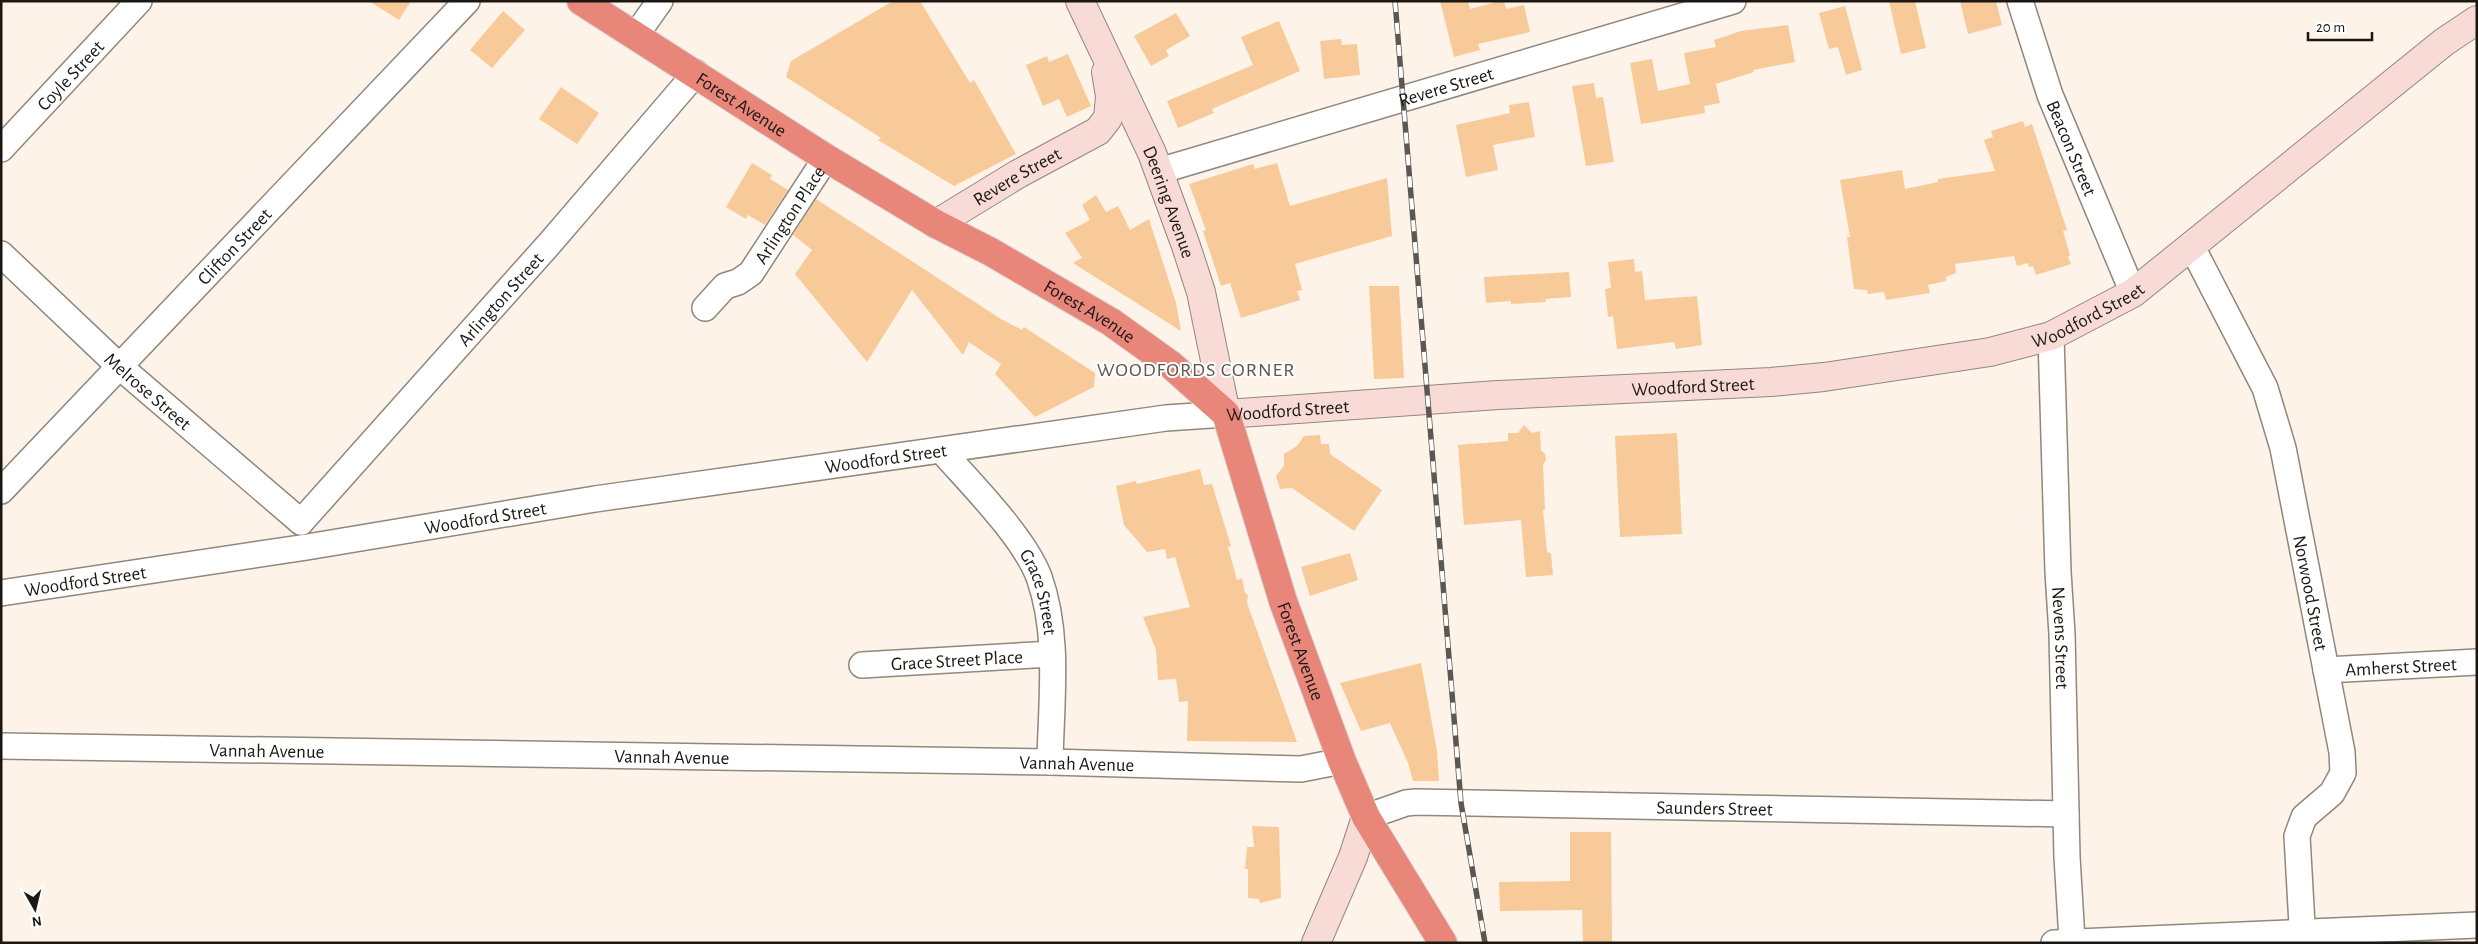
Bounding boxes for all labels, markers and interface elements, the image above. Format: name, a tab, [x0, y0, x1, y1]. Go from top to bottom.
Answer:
scale bar	[2308, 10, 2372, 42]
text: 20 m	[2316, 20, 2345, 35]
street label: Coyle Street	[34, 37, 108, 115]
street label: Revere Street	[1396, 65, 1496, 111]
street label: Forest Avenue	[692, 69, 790, 141]
street label: Beacon Street	[2042, 98, 2099, 199]
street label: Deering Avenue	[1139, 143, 1197, 261]
street label: Revere Street	[970, 145, 1065, 210]
street label: Arlington Place	[752, 163, 829, 268]
street label: Clifton Street	[194, 205, 276, 289]
street label: Arlington Street	[455, 250, 548, 350]
street label: Forest Avenue	[1040, 277, 1138, 347]
street label: Woodford Street	[2030, 280, 2148, 352]
street label: Melrose Street	[100, 350, 194, 434]
district label: WOODFORDS CORNER	[1097, 360, 1295, 380]
street label: Woodford Street	[1631, 375, 1755, 400]
street label: Woodford Street	[1226, 397, 1350, 425]
street label: Woodford Street	[824, 441, 948, 477]
street label: Woodford Street	[423, 499, 548, 538]
street label: Norwood Street	[2289, 534, 2330, 652]
street label: Grace Street	[1016, 546, 1059, 636]
street label: Woodford Street	[23, 563, 148, 600]
street label: Nevens Street	[2048, 586, 2071, 689]
street label: Forest Avenue	[1273, 600, 1327, 703]
street label: Grace Street Place	[890, 648, 1024, 674]
street label: Amherst Street	[2345, 655, 2457, 680]
street label: Vannah Avenue	[209, 741, 325, 762]
street label: Vannah Avenue	[614, 747, 730, 768]
street label: Vannah Avenue	[1019, 754, 1135, 775]
street label: Saunders Street	[1656, 798, 1773, 820]
north arrow	[10, 884, 60, 934]
text: N	[31, 913, 42, 928]

